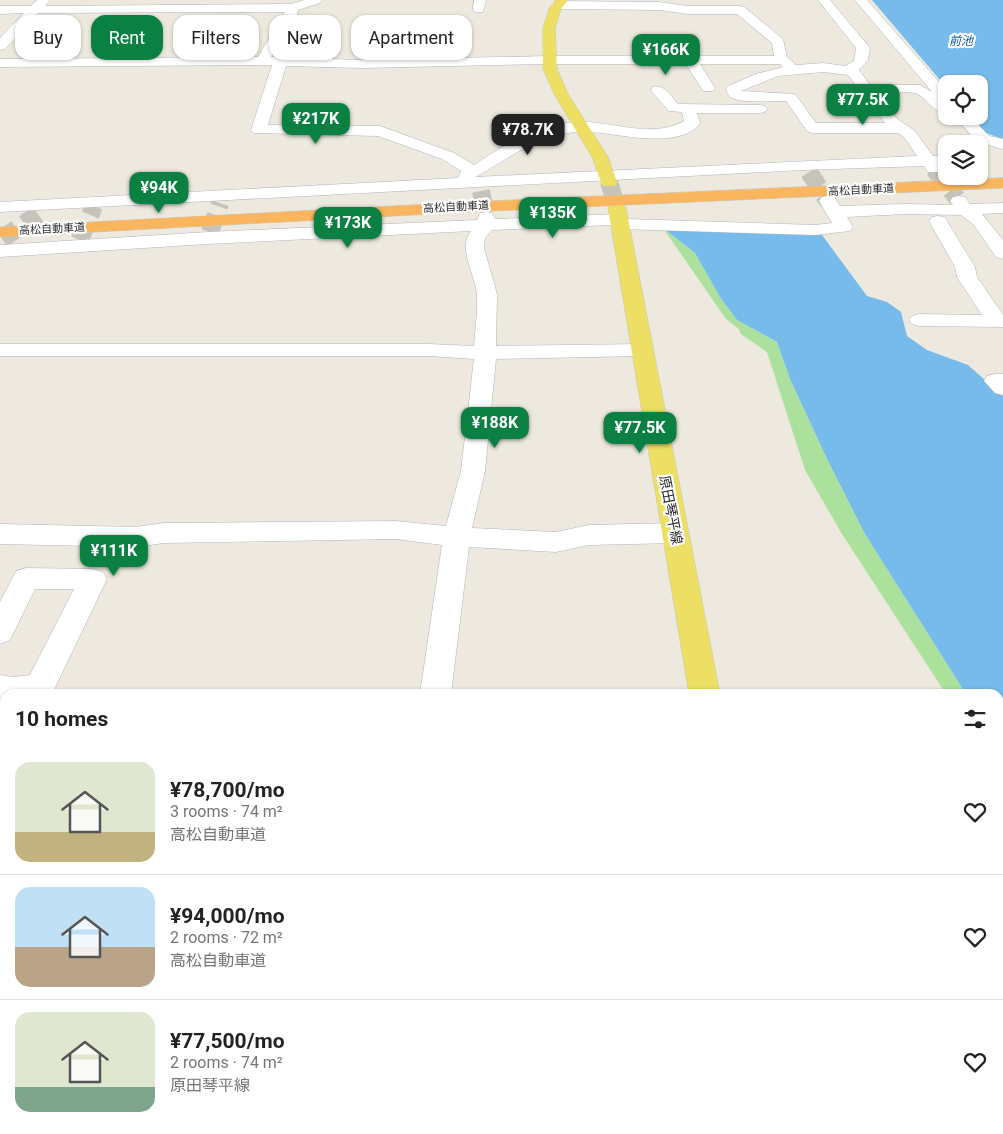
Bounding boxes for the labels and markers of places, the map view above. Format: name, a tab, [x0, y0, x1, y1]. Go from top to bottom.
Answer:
pin: ¥166K	[631, 34, 701, 76]
pin: ¥77.5K	[822, 84, 904, 126]
pin: ¥217K	[281, 102, 351, 145]
pin: ¥78.7K	[487, 114, 569, 156]
pin: ¥94K	[129, 172, 189, 214]
pin: ¥135K	[518, 196, 588, 239]
pin: ¥173K	[313, 206, 383, 249]
pin: ¥188K	[460, 406, 530, 449]
pin: ¥77.5K	[599, 412, 681, 454]
pin: ¥111K	[79, 534, 149, 577]

